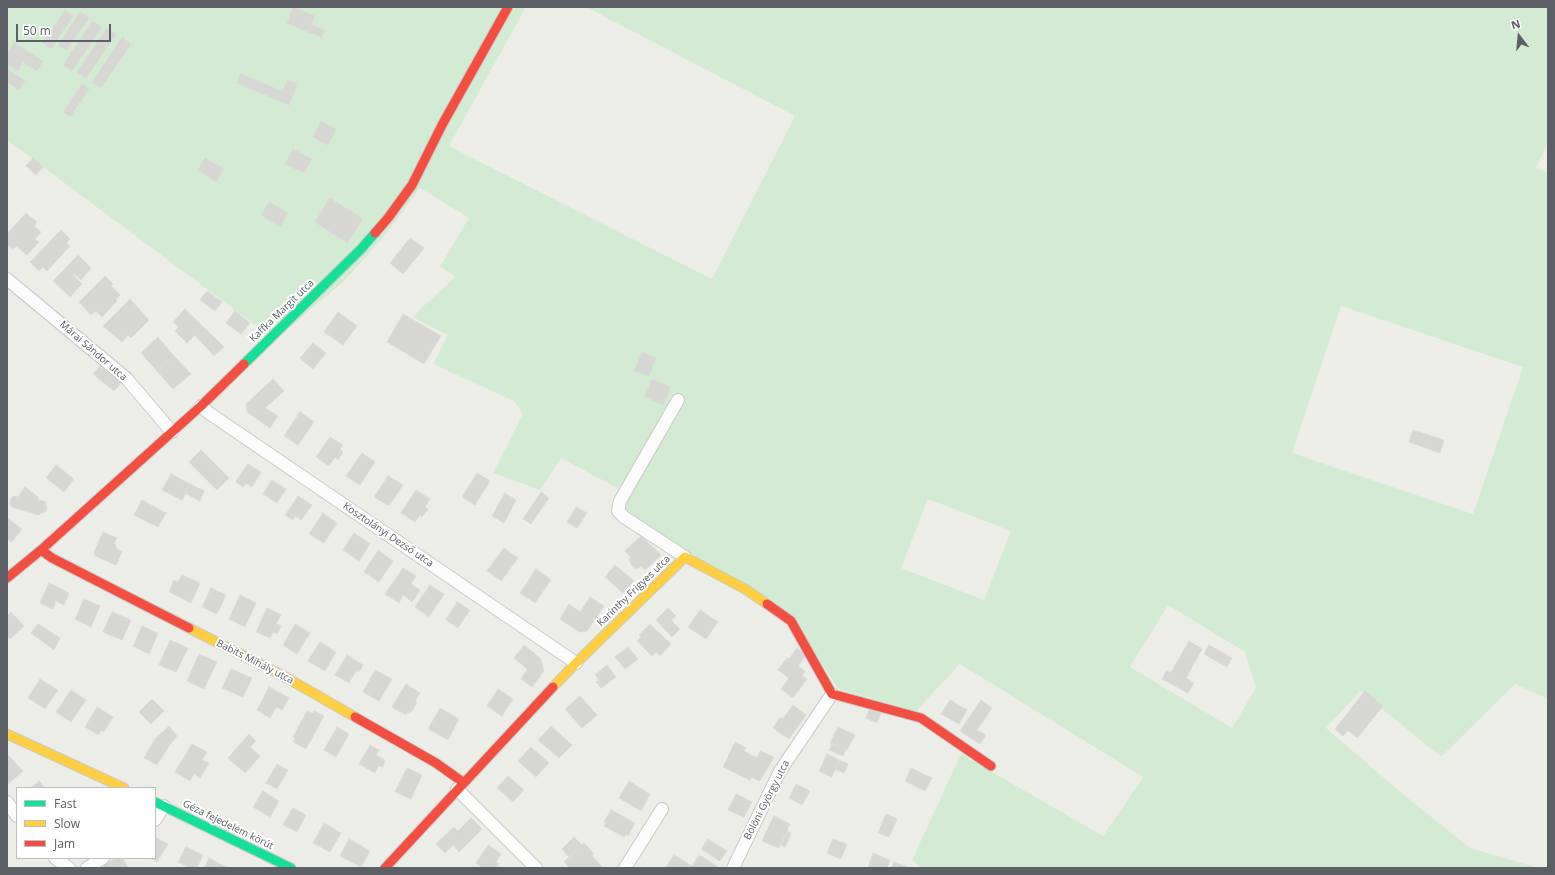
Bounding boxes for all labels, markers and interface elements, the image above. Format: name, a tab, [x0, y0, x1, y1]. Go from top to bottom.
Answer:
scale bar	[18, 16, 113, 42]
north arrow	[1499, 16, 1539, 56]
text: N	[1509, 16, 1522, 32]
text: 50 m	[23, 22, 51, 39]
street label: Kaffka Margit utca	[247, 277, 317, 345]
street label: Márai Sándor utca	[57, 318, 129, 384]
street label: Kosztolányi Dezső utca	[340, 500, 436, 570]
street label: Karinthy Frigyes utca	[595, 553, 673, 629]
street label: Babits Mihály utca	[214, 637, 296, 687]
street label: Bölöni György utca	[742, 758, 792, 842]
legend	[16, 787, 156, 859]
text: Fast	[54, 795, 77, 812]
street label: Géza fejedelem körút	[181, 798, 275, 852]
text: Slow	[54, 815, 80, 832]
text: Jam	[54, 835, 75, 852]

